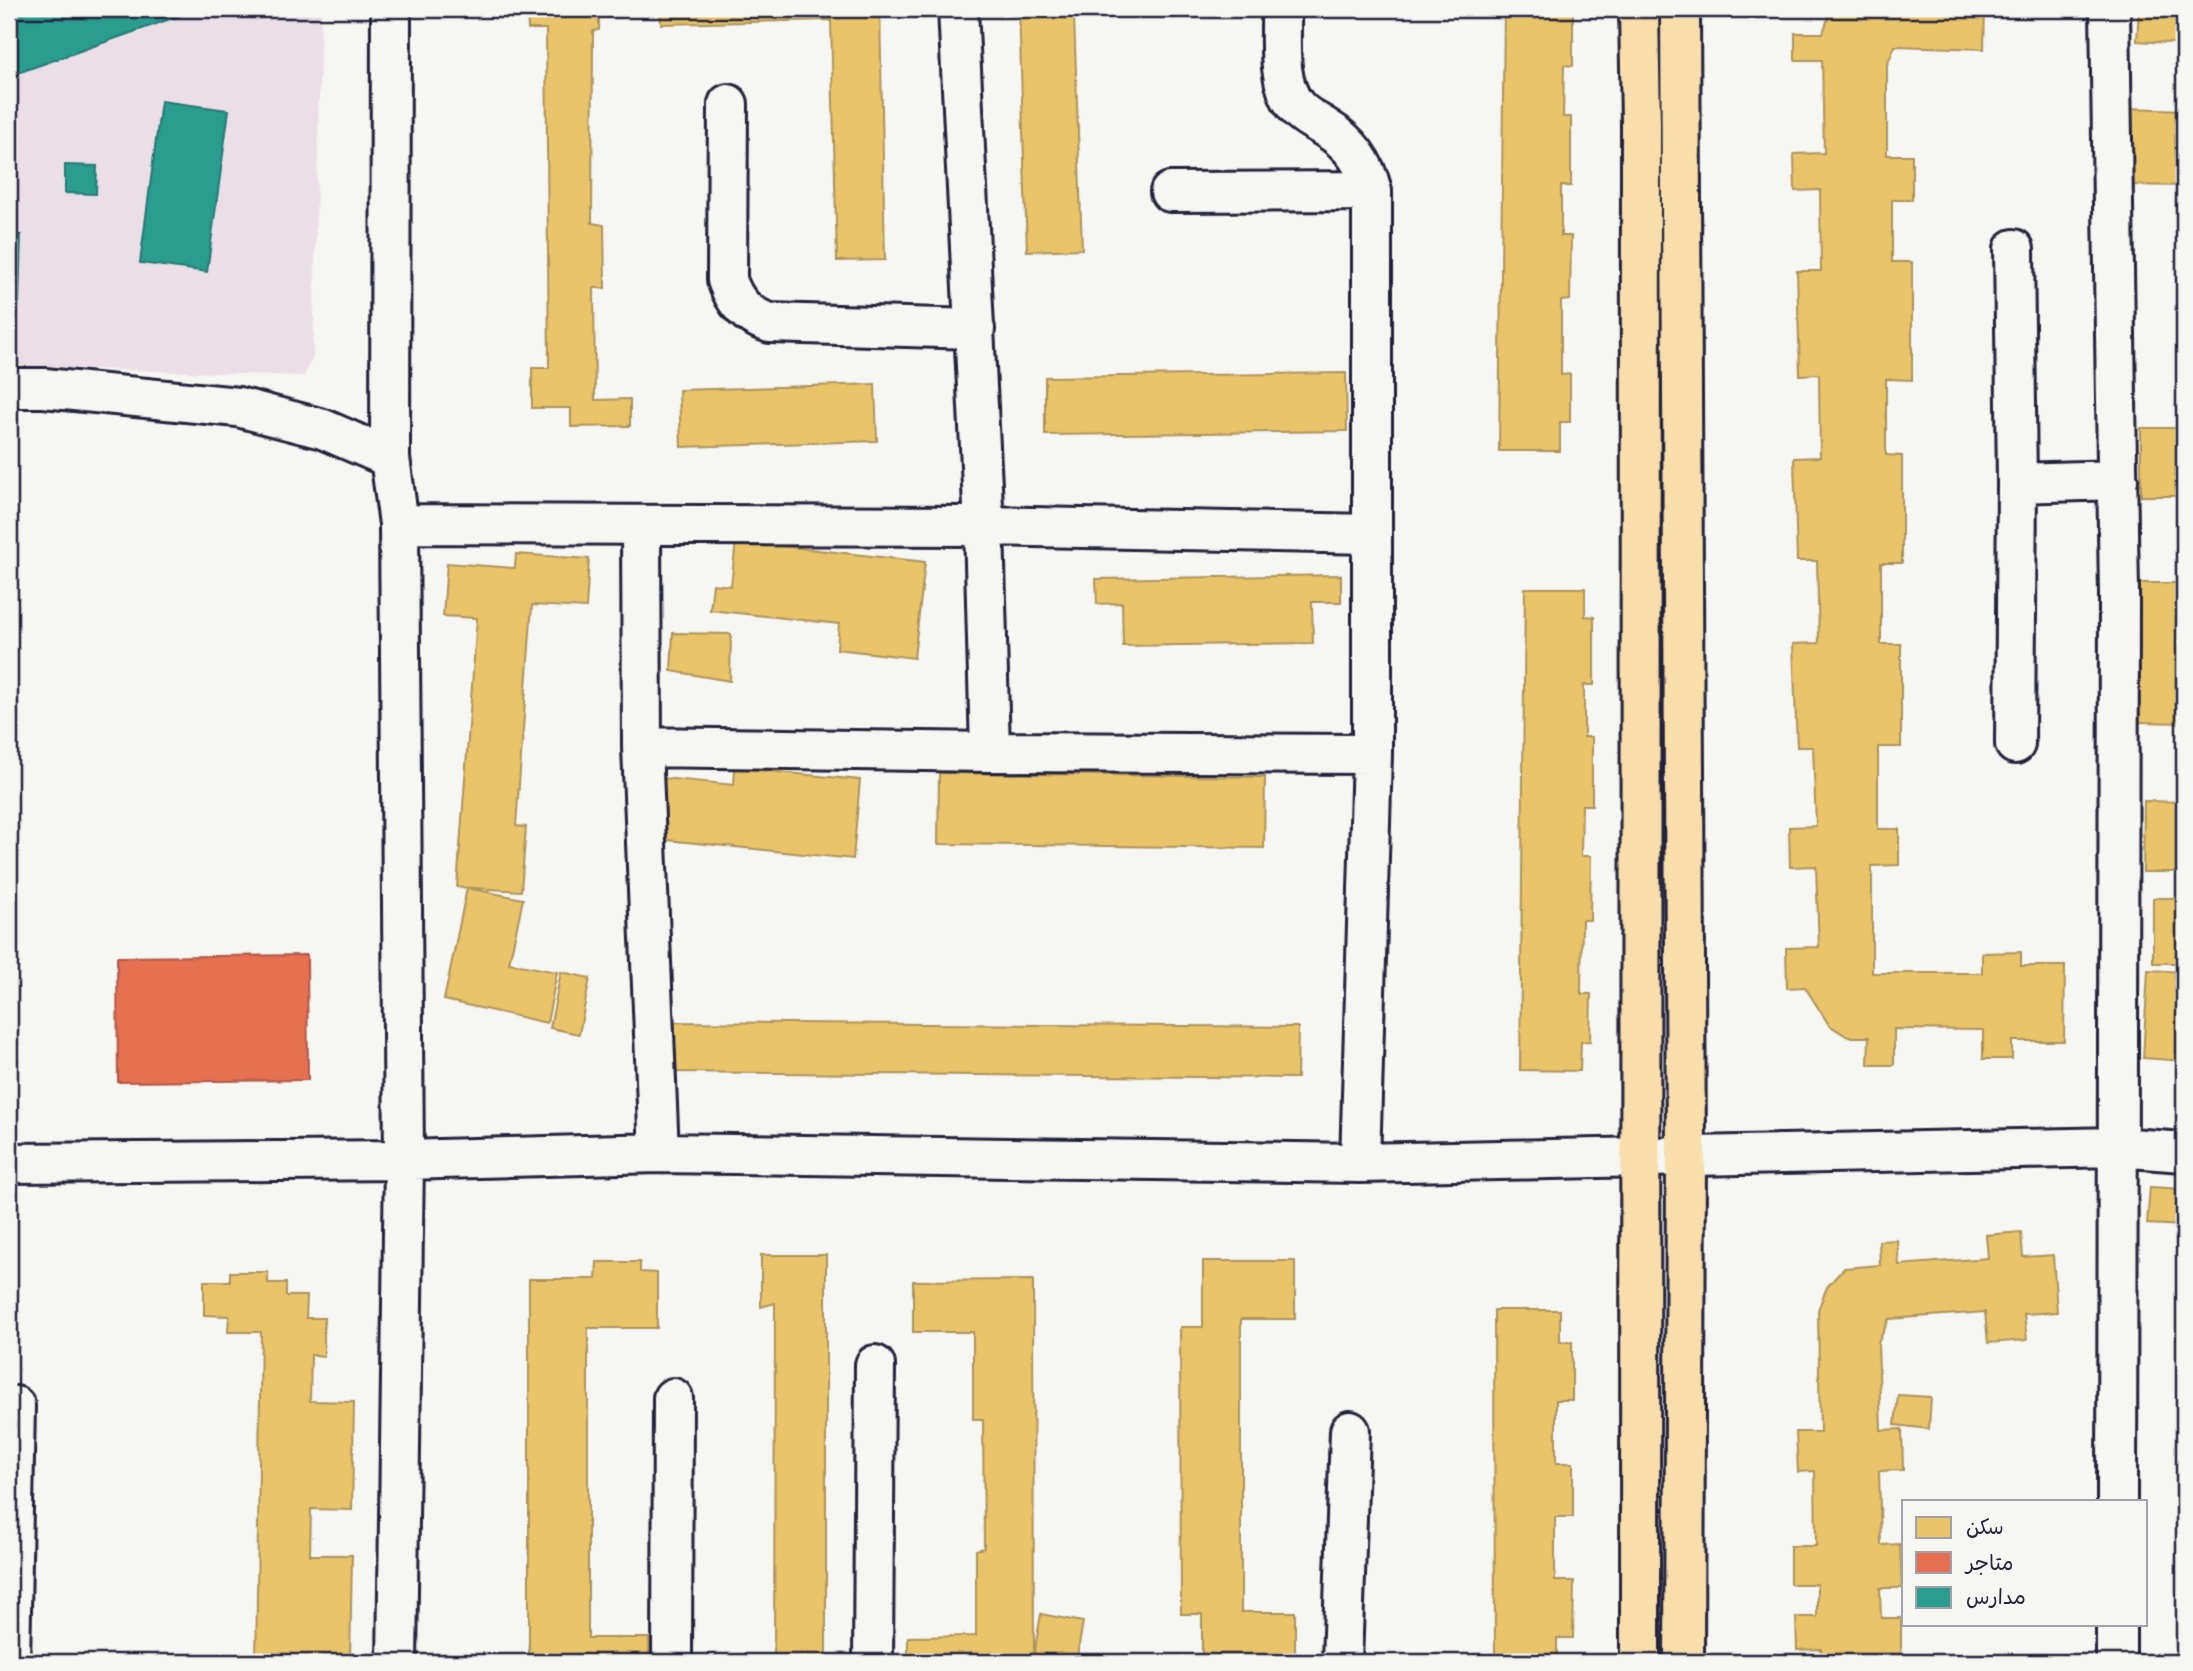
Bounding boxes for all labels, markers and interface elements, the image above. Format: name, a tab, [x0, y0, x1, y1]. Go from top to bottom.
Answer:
legend	[1902, 1500, 2148, 1626]
text: سكن	[1966, 1514, 2004, 1541]
text: متاجر	[1964, 1550, 2013, 1577]
text: مدارس	[1966, 1584, 2026, 1611]

